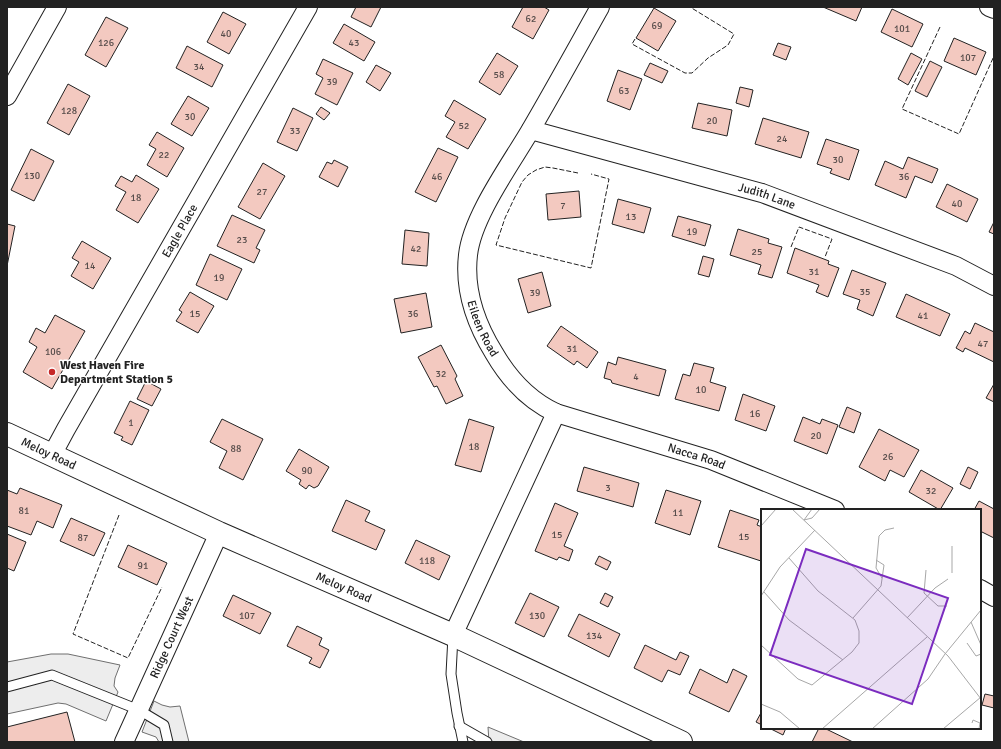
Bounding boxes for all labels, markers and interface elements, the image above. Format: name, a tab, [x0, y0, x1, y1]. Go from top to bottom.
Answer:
house number: 62	[526, 13, 536, 25]
house number: 69	[652, 20, 662, 32]
house number: 101	[894, 23, 910, 35]
house number: 40	[221, 28, 231, 40]
house number: 126	[98, 37, 114, 49]
house number: 43	[349, 37, 359, 49]
house number: 107	[960, 52, 976, 64]
house number: 34	[194, 61, 205, 73]
house number: 58	[494, 69, 504, 81]
house number: 39	[327, 76, 337, 88]
house number: 63	[619, 85, 629, 97]
house number: 128	[61, 105, 77, 117]
house number: 30	[185, 111, 195, 123]
house number: 20	[707, 115, 717, 127]
house number: 52	[459, 120, 469, 132]
house number: 33	[290, 125, 300, 137]
house number: 24	[777, 133, 788, 145]
house number: 22	[159, 149, 169, 161]
house number: 30	[833, 154, 843, 166]
house number: 130	[24, 170, 40, 182]
house number: 46	[432, 171, 442, 183]
house number: 36	[899, 171, 909, 183]
street label: Judith Lane	[736, 180, 798, 213]
house number: 27	[257, 186, 267, 198]
house number: 18	[131, 192, 141, 204]
house number: 40	[952, 198, 962, 210]
house number: 7	[560, 200, 566, 212]
street label: Eagle Place	[159, 202, 201, 260]
house number: 13	[626, 211, 636, 223]
house number: 19	[687, 226, 697, 238]
house number: 23	[237, 234, 247, 246]
house number: 42	[411, 243, 421, 255]
house number: 25	[752, 246, 762, 258]
house number: 14	[85, 260, 96, 272]
house number: 31	[809, 266, 819, 278]
house number: 19	[214, 272, 224, 284]
house number: 35	[860, 286, 870, 298]
house number: 39	[530, 287, 540, 299]
street label: Eileen Road	[463, 299, 502, 360]
house number: 15	[190, 308, 200, 320]
house number: 36	[408, 308, 418, 320]
house number: 41	[918, 310, 928, 322]
house number: 47	[978, 338, 988, 350]
house number: 31	[567, 343, 577, 355]
house number: 106	[45, 346, 61, 358]
place label: West Haven Fire Department Station 5	[60, 358, 173, 387]
marker: West Haven Fire Department Station 5	[47, 367, 57, 377]
house number: 32	[436, 368, 446, 380]
house number: 4	[633, 371, 639, 383]
house number: 10	[696, 384, 706, 396]
house number: 16	[750, 408, 760, 420]
house number: 1	[128, 417, 134, 429]
house number: 20	[811, 430, 821, 442]
street label: Meloy Road	[18, 435, 78, 473]
street label: Nacca Road	[666, 440, 728, 473]
house number: 18	[469, 441, 479, 453]
house number: 88	[231, 443, 241, 455]
house number: 26	[883, 451, 893, 463]
house number: 90	[302, 465, 312, 477]
house number: 3	[605, 482, 611, 494]
house number: 32	[926, 485, 936, 497]
house number: 81	[19, 505, 29, 517]
house number: 11	[673, 507, 683, 519]
inset map	[761, 509, 981, 729]
house number: 15	[552, 529, 562, 541]
house number: 15	[739, 531, 749, 543]
house number: 87	[78, 532, 88, 544]
house number: 118	[419, 555, 435, 567]
house number: 91	[138, 560, 148, 572]
street label: Meloy Road	[313, 569, 374, 607]
street label: Ridge Court West	[147, 594, 197, 681]
house number: 107	[239, 610, 255, 622]
house number: 130	[529, 610, 545, 622]
house number: 134	[586, 630, 603, 642]

